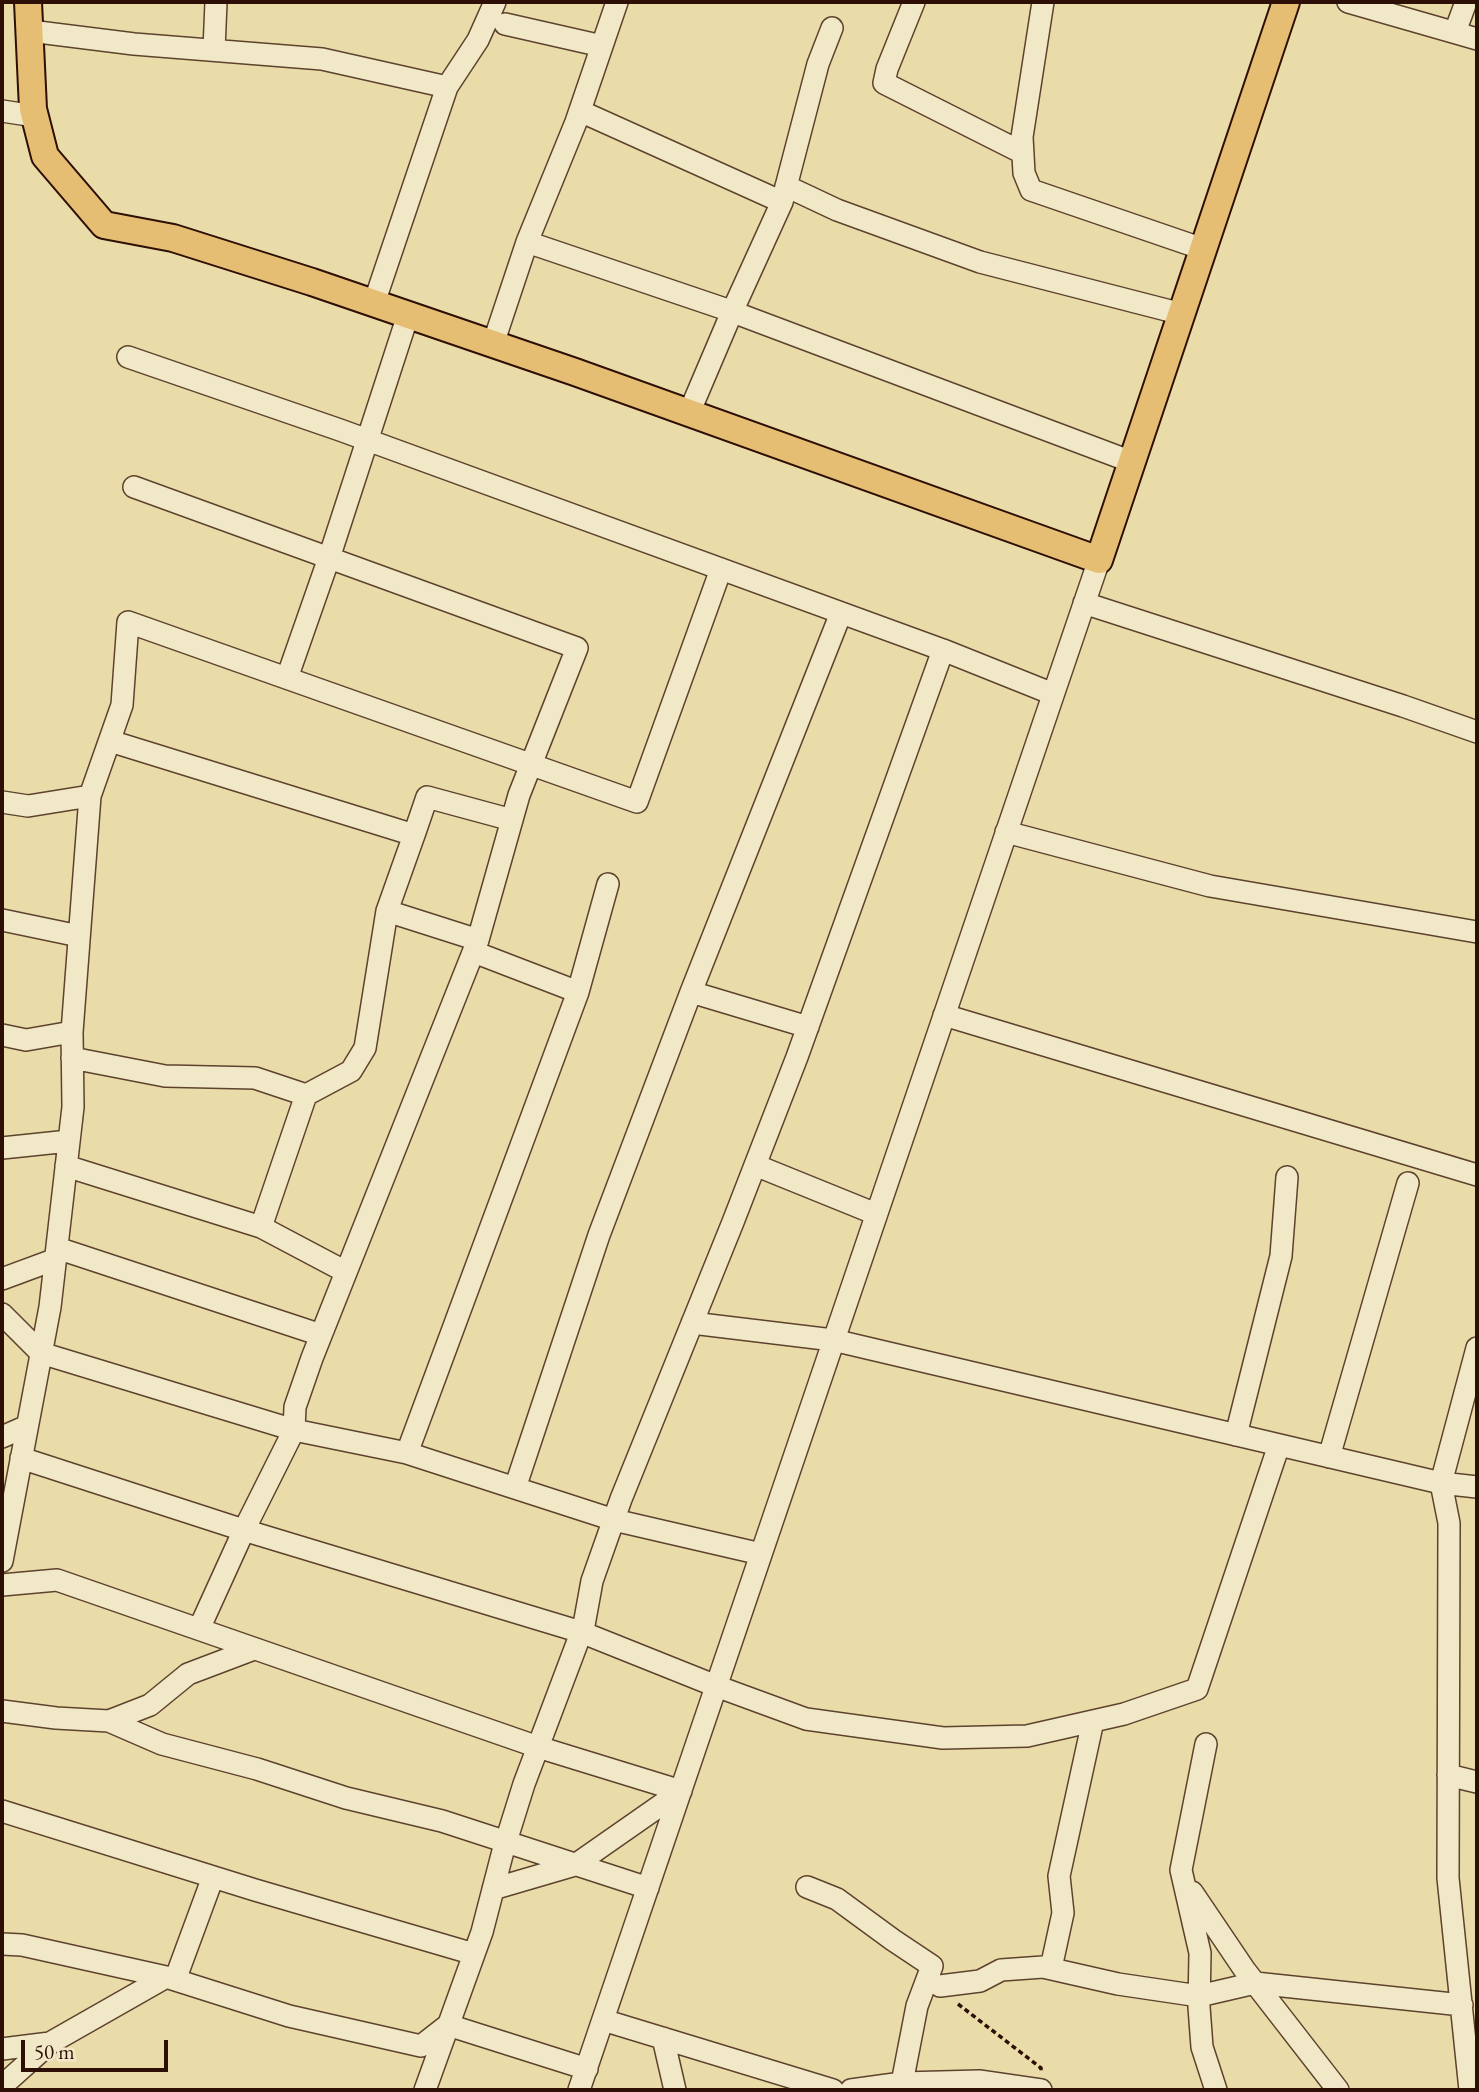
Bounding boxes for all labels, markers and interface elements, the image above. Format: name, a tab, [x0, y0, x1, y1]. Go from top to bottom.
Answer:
scale bar	[24, 2025, 172, 2070]
text: 50 m	[34, 2038, 75, 2065]

